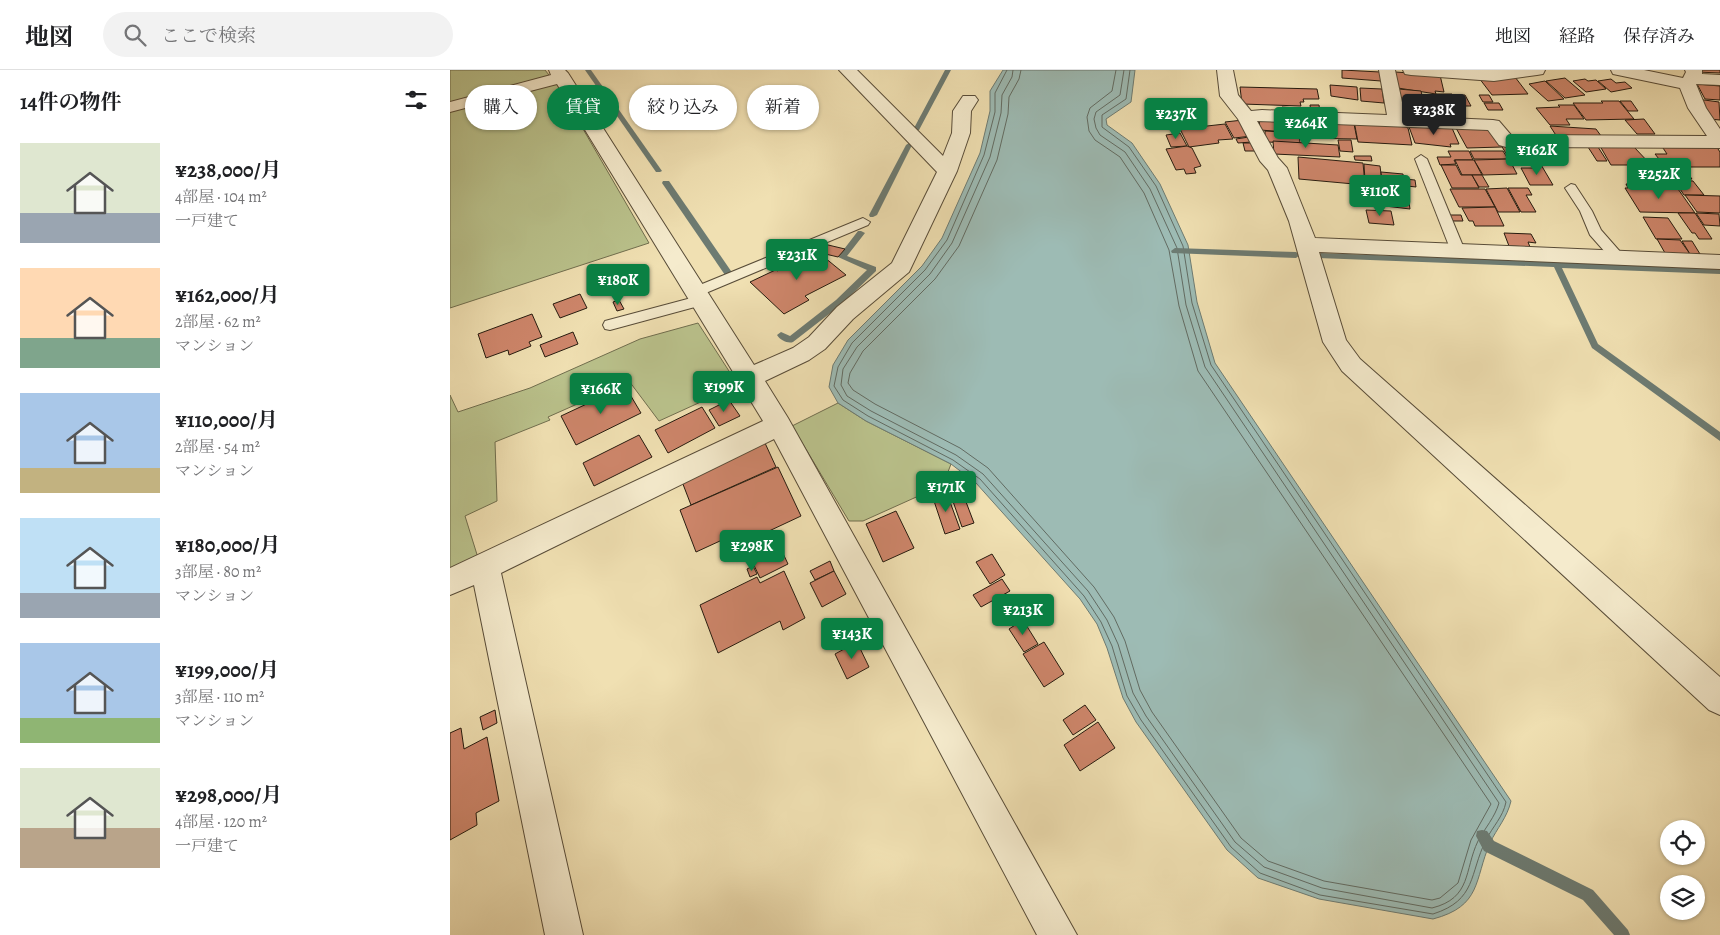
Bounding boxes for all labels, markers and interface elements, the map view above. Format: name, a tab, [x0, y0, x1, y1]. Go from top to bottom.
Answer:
search box	[103, 12, 453, 57]
text: 地図	[25, 21, 73, 53]
icon: search	[121, 21, 149, 49]
text: ここで検索	[161, 23, 256, 49]
text: 地図	[1495, 24, 1531, 48]
text: 経路	[1559, 24, 1595, 48]
text: 保存済み	[1623, 24, 1695, 48]
chip: 購入	[465, 85, 537, 130]
chip: 賃貸	[547, 85, 619, 130]
chip: 絞り込み	[629, 85, 737, 130]
chip: 新着	[747, 85, 819, 130]
icon: filters	[402, 86, 430, 114]
text: 14件の物件	[20, 88, 121, 116]
pin: ¥238K	[1399, 93, 1469, 136]
pin: ¥237K	[1141, 98, 1211, 140]
text: ¥238K	[1413, 99, 1455, 121]
text: ¥237K	[1155, 103, 1197, 125]
pin: ¥264K	[1271, 106, 1341, 149]
text: ¥264K	[1285, 112, 1327, 134]
pin: ¥162K	[1502, 134, 1572, 176]
text: ¥162K	[1517, 139, 1557, 161]
text: ¥238,000/月	[175, 156, 282, 184]
pin: ¥252K	[1624, 158, 1694, 200]
icon: home	[60, 163, 120, 223]
text: ¥252K	[1638, 163, 1680, 185]
pin: ¥110K	[1345, 174, 1415, 217]
text: ¥110K	[1360, 180, 1400, 202]
text: 4部屋 · 104 m²	[175, 186, 267, 208]
text: 一戸建て	[175, 210, 239, 232]
pin: ¥231K	[762, 238, 832, 281]
text: ¥231K	[777, 244, 817, 266]
pin: ¥180K	[583, 264, 653, 306]
text: ¥180K	[597, 269, 639, 291]
text: ¥162,000/月	[175, 281, 280, 309]
icon: home	[60, 288, 120, 348]
text: 2部屋 · 62 m²	[175, 311, 261, 333]
text: マンション	[175, 335, 254, 357]
pin: ¥199K	[689, 370, 759, 413]
pin: ¥166K	[566, 372, 636, 415]
text: ¥199K	[704, 376, 744, 398]
text: ¥166K	[581, 378, 621, 400]
text: ¥110,000/月	[175, 406, 278, 434]
icon: home	[60, 413, 120, 473]
text: 2部屋 · 54 m²	[175, 436, 260, 458]
text: マンション	[175, 460, 254, 482]
pin: ¥171K	[911, 470, 981, 513]
text: ¥171K	[927, 476, 965, 498]
pin: ¥298K	[717, 530, 787, 572]
text: ¥180,000/月	[175, 531, 280, 559]
text: ¥298K	[731, 535, 773, 557]
icon: home	[60, 538, 120, 598]
text: 3部屋 · 80 m²	[175, 561, 261, 583]
text: マンション	[175, 585, 254, 607]
pin: ¥213K	[988, 594, 1058, 636]
text: ¥213K	[1003, 599, 1043, 621]
pin: ¥143K	[817, 618, 887, 660]
text: ¥143K	[832, 623, 872, 645]
text: ¥199,000/月	[175, 656, 279, 684]
icon: home	[60, 663, 120, 723]
text: 3部屋 · 110 m²	[175, 686, 264, 708]
text: マンション	[175, 710, 254, 732]
text: ¥298,000/月	[175, 781, 282, 809]
icon: home	[60, 788, 120, 848]
text: 4部屋 · 120 m²	[175, 811, 267, 833]
map controls	[1660, 820, 1705, 920]
button: locate	[1660, 820, 1705, 865]
text: 一戸建て	[175, 835, 239, 857]
button: layers	[1660, 875, 1705, 920]

